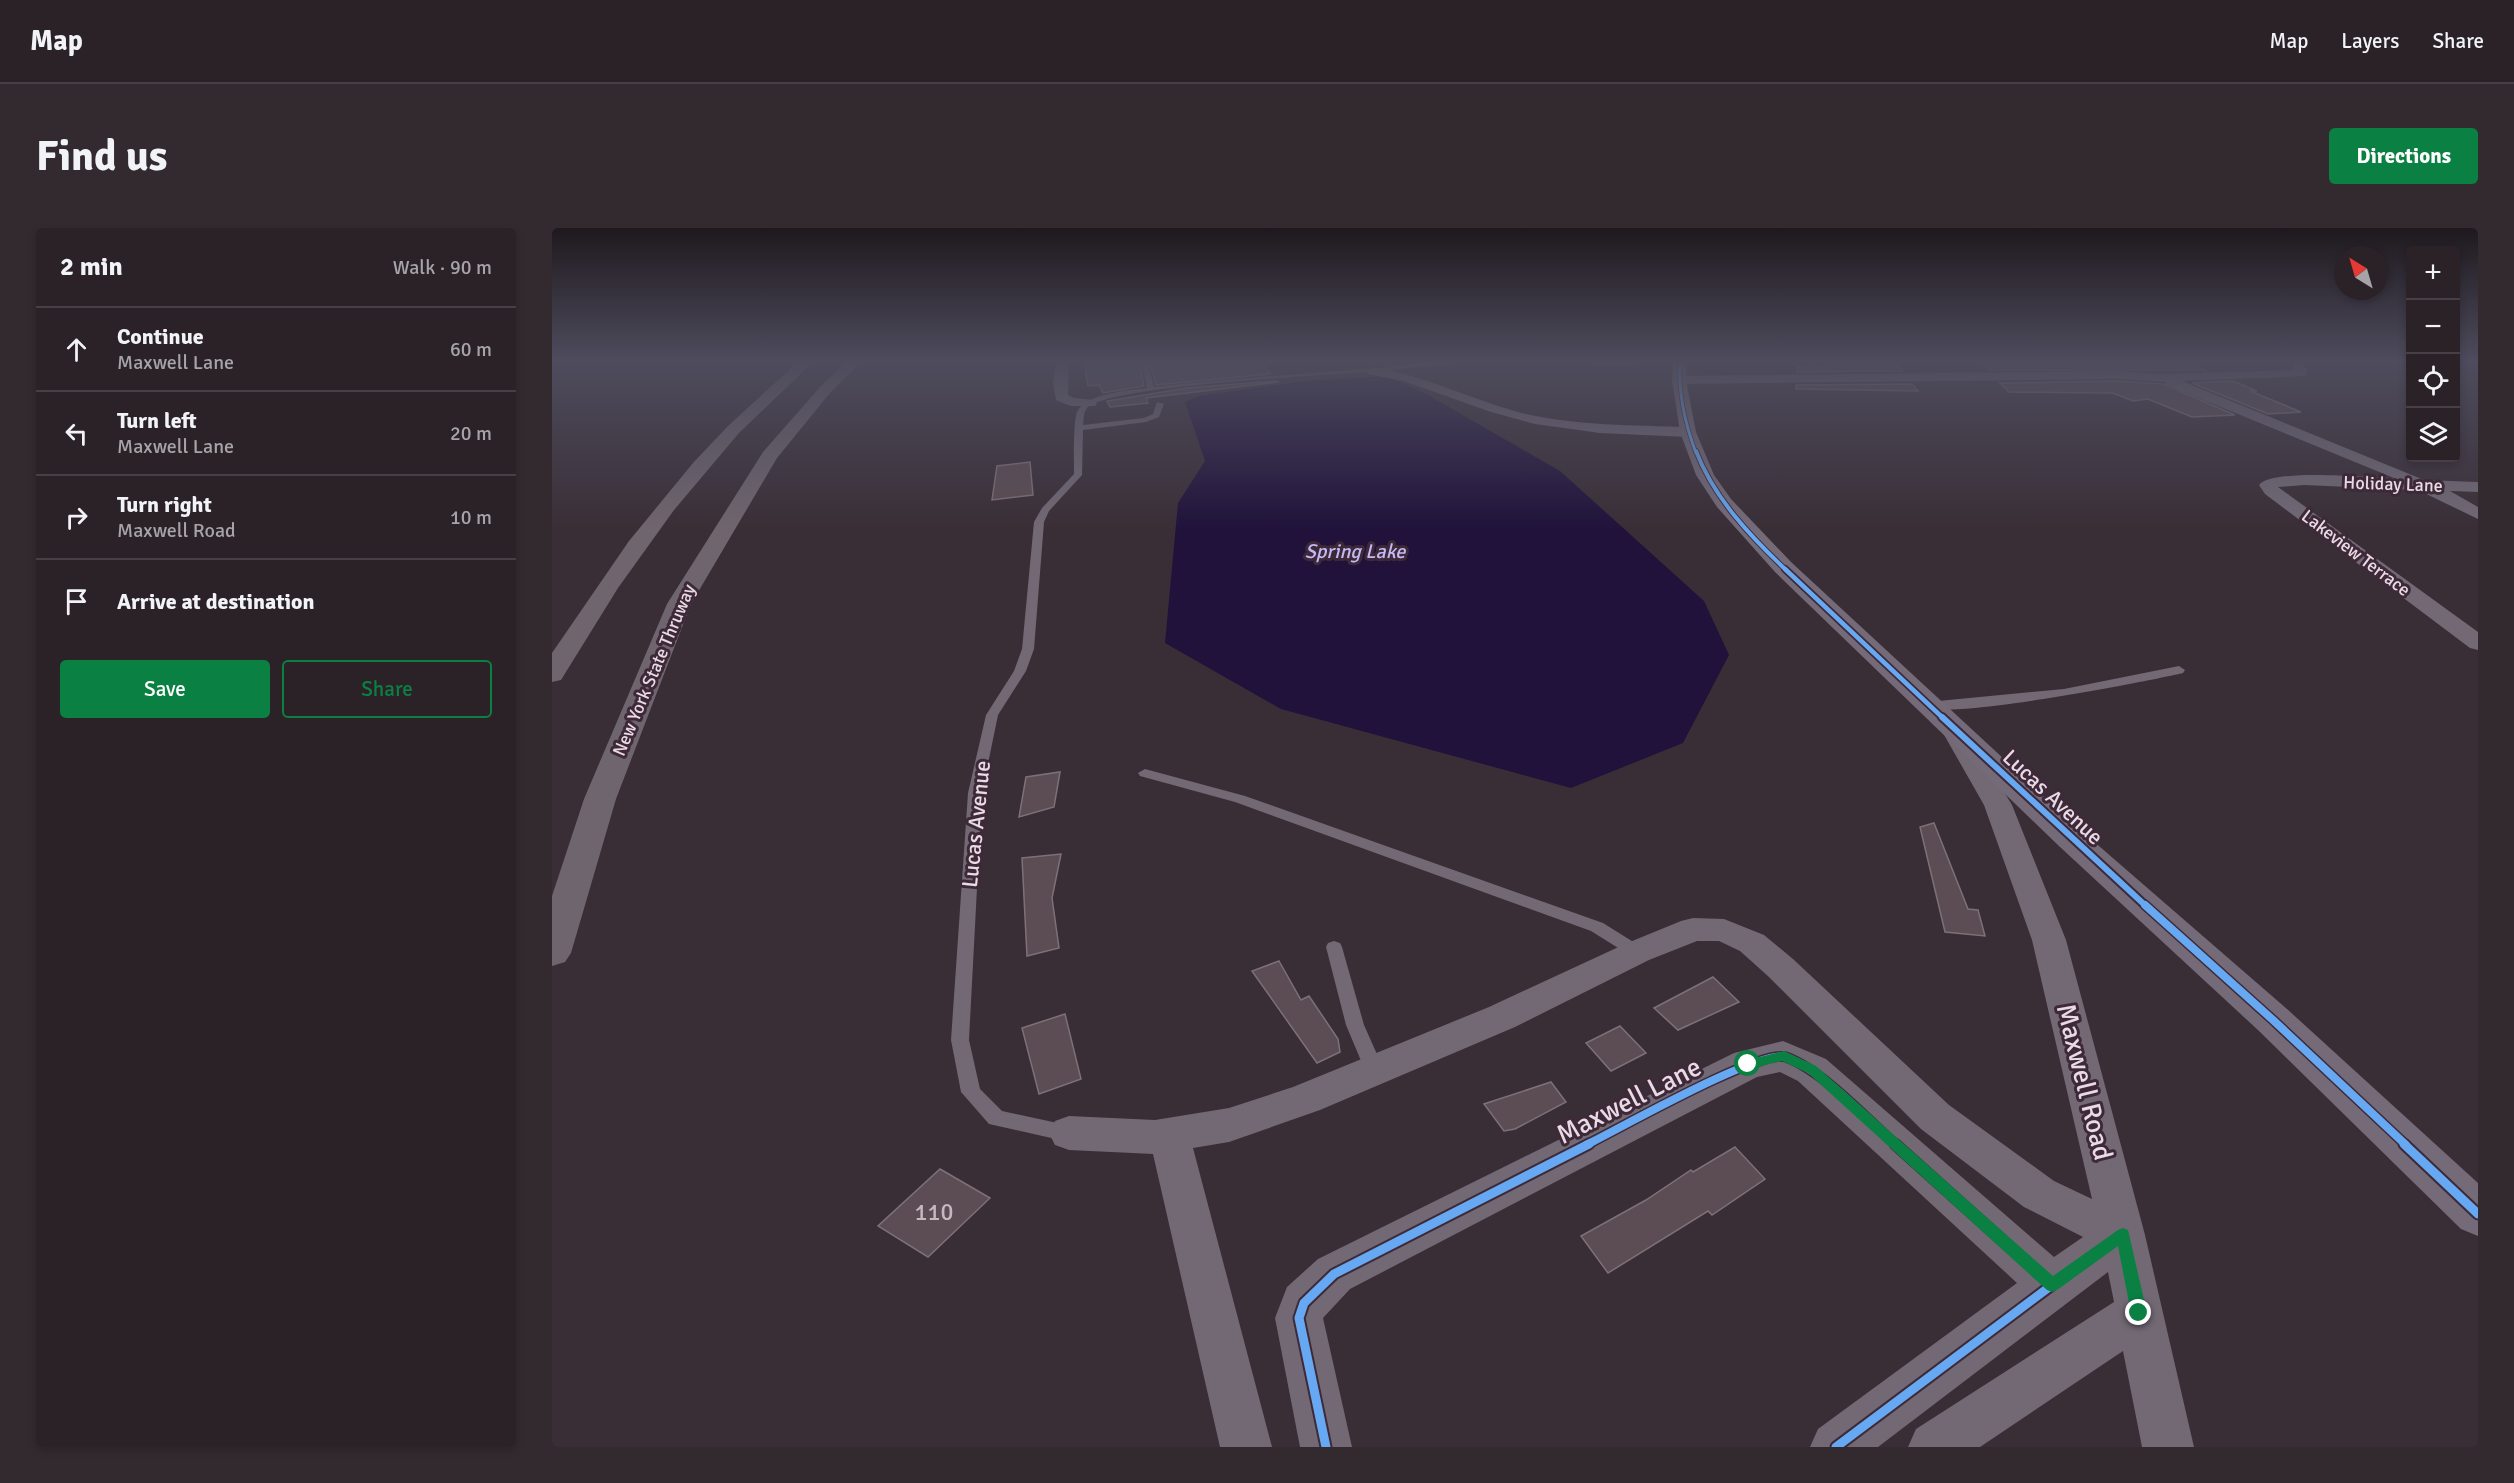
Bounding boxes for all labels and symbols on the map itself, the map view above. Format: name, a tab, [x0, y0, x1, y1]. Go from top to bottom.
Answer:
north arrow	[2334, 246, 2388, 300]
street label: Holiday Lane	[2343, 471, 2443, 497]
street label: Lakeview Terrace	[2297, 505, 2415, 601]
water label: Spring Lake	[1305, 539, 1406, 564]
street label: New York State Thruway	[608, 580, 700, 759]
street label: Lucas Avenue	[1997, 744, 2109, 850]
street label: Lucas Avenue	[956, 759, 996, 889]
street label: Maxwell Road	[2049, 1000, 2119, 1164]
street label: Maxwell Lane	[1551, 1050, 1707, 1152]
route start	[1734, 1050, 1760, 1076]
house number: 110	[915, 1197, 953, 1227]
route end	[2125, 1299, 2151, 1325]

